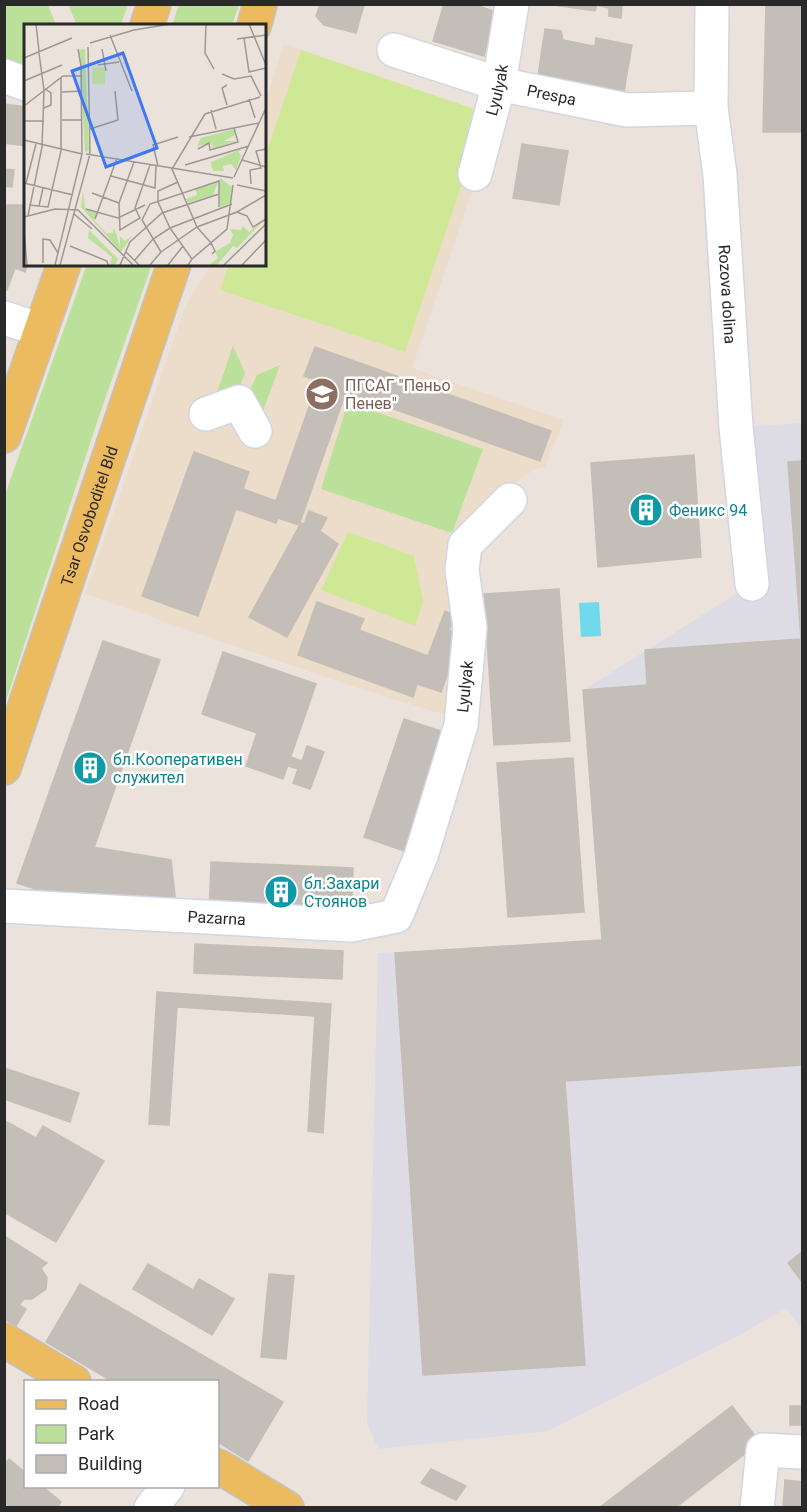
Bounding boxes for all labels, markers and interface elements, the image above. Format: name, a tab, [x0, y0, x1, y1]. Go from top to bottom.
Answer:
inset map	[24, 24, 266, 266]
street label: Lyulyak	[482, 62, 512, 118]
street label: Prespa	[525, 80, 578, 109]
street label: Rozova dolina	[715, 244, 740, 344]
school or university icon: ПГСАГ "Пеньо Пенев"	[304, 376, 340, 412]
place label: ПГСАГ "Пеньо Пенев"	[345, 376, 451, 413]
street label: Tsar Osvoboditel Bld	[57, 443, 121, 588]
building icon: Феникс 94	[628, 492, 664, 528]
place label: Феникс 94	[669, 501, 747, 520]
street label: Lyulyak	[453, 659, 477, 713]
building icon: бл.Кооперативен служител	[72, 750, 108, 786]
place label: бл.Кооперативен служител	[113, 750, 243, 787]
building icon: бл.Захари Стоянов	[263, 874, 299, 910]
place label: бл.Захари Стоянов	[304, 874, 379, 911]
street label: Pazarna	[187, 907, 246, 929]
legend	[24, 1380, 219, 1488]
text: Road	[78, 1393, 119, 1414]
text: Park	[78, 1423, 115, 1444]
text: Building	[78, 1453, 142, 1474]

